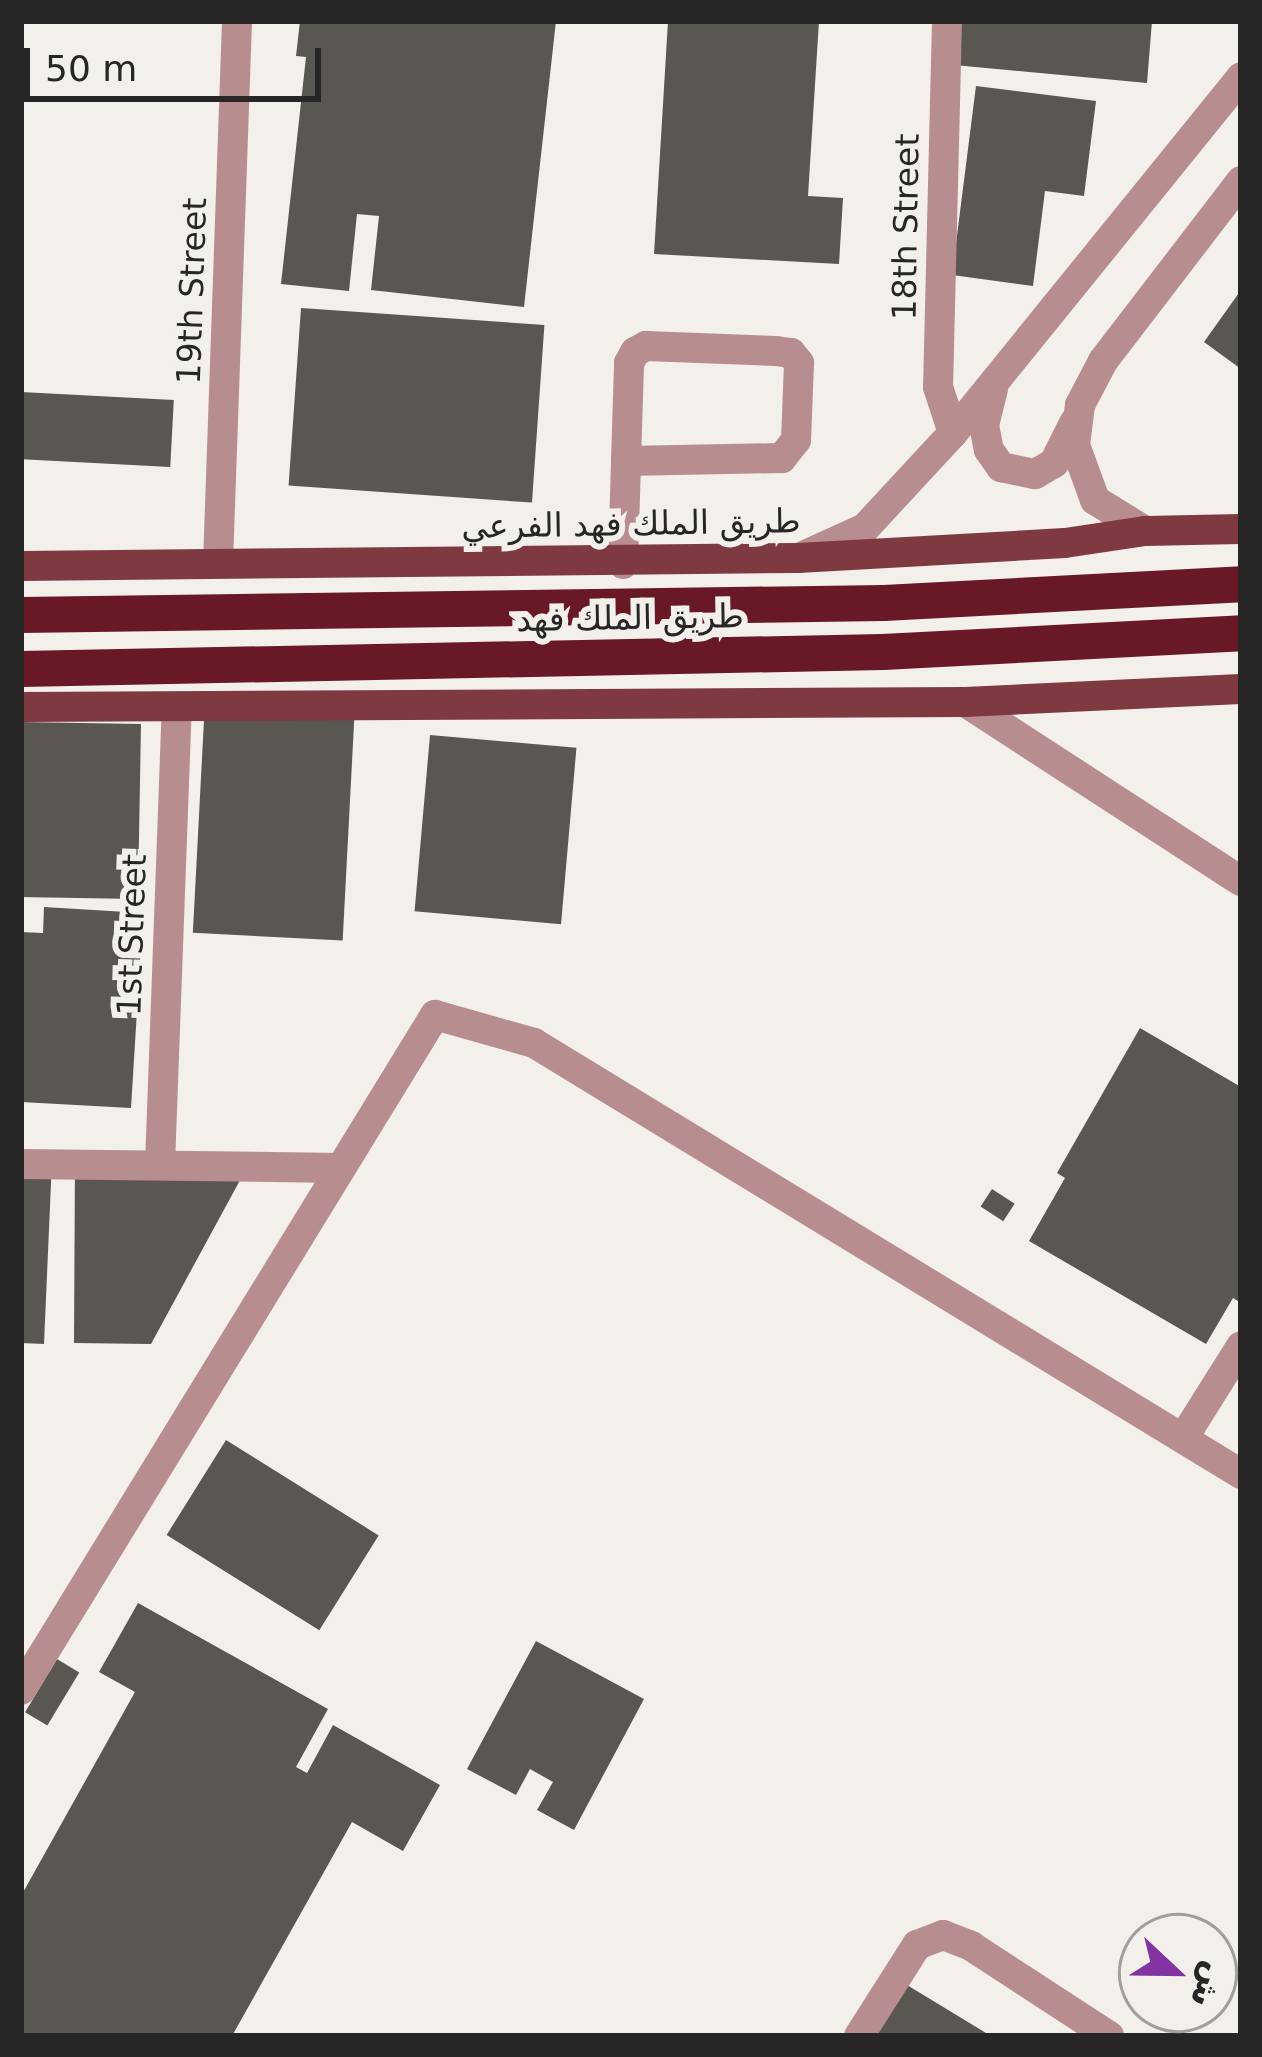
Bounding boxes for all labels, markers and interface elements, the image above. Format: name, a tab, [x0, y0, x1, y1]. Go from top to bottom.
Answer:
scale bar	[30, 24, 327, 98]
text: 50 m	[45, 48, 137, 89]
street label: 18th Street	[885, 133, 927, 321]
street label: 19th Street	[169, 197, 215, 385]
street label: طريق الملك فهد الفرعي	[461, 501, 801, 547]
street label: طريق الملك فهد	[516, 596, 744, 640]
street label: 1st Street	[109, 853, 155, 1017]
north arrow	[1118, 1913, 1238, 2033]
text: ش	[1182, 1957, 1236, 2014]

